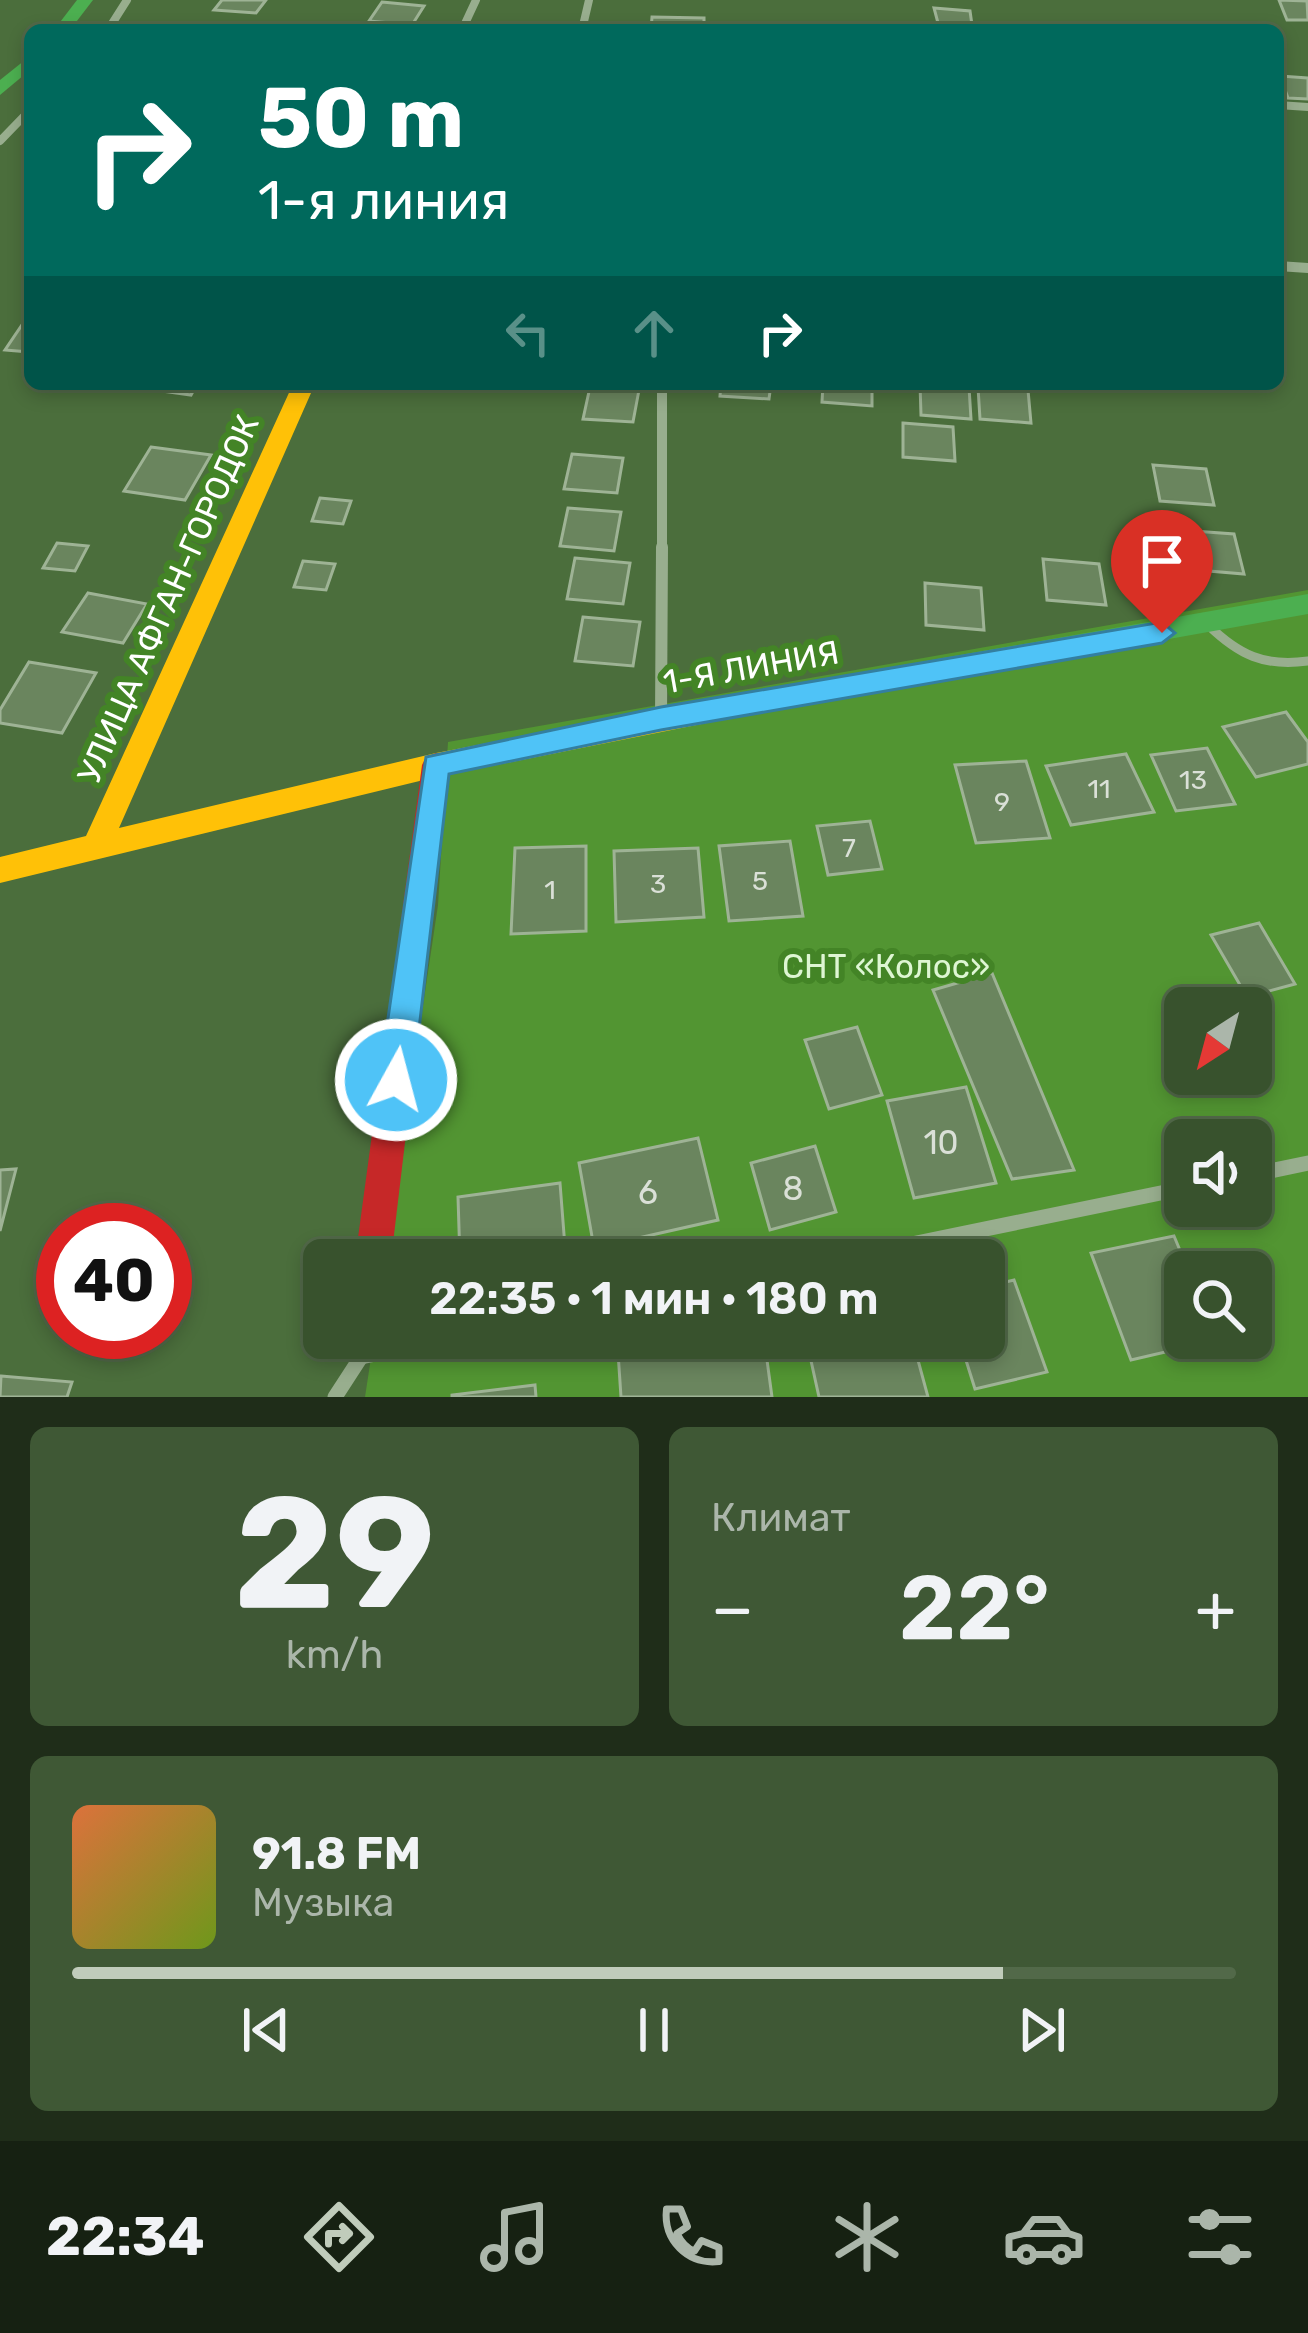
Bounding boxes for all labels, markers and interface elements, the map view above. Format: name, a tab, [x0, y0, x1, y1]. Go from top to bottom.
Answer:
text: 50 m	[258, 68, 464, 168]
icon: right	[60, 72, 216, 228]
text: 1-я линия	[258, 169, 509, 233]
icon: left	[495, 300, 561, 366]
icon: ahead	[621, 300, 687, 366]
icon: right	[747, 300, 813, 366]
street label: УЛИЦА АФГАН-ГОРОДОК	[69, 409, 267, 789]
pin	[1111, 510, 1213, 633]
icon: arrive	[1129, 528, 1195, 594]
street label: 1-Я ЛИНИЯ	[660, 632, 842, 702]
house number: 13	[1179, 764, 1207, 796]
house number: 11	[1087, 773, 1111, 805]
house number: 9	[994, 786, 1010, 818]
house number: 7	[842, 832, 856, 864]
house number: 5	[752, 865, 768, 897]
house number: 3	[650, 868, 666, 900]
house number: 1	[544, 874, 556, 906]
park label: СНТ «Колос»	[782, 947, 990, 986]
north arrow	[1164, 987, 1272, 1095]
map controls	[1164, 987, 1272, 1359]
position arrow	[333, 1017, 459, 1143]
button: sound	[1164, 1119, 1272, 1227]
house number: 10	[923, 1123, 959, 1162]
house number: 8	[783, 1169, 804, 1208]
house number: 6	[638, 1173, 658, 1212]
speed limit sign: 40	[36, 1203, 192, 1359]
button: search	[1164, 1251, 1272, 1359]
text: 22:35 · 1 мин · 180 m	[429, 1272, 879, 1325]
text: 29	[234, 1461, 435, 1646]
text: Климат	[711, 1495, 850, 1541]
text: 22°	[899, 1555, 1050, 1662]
text: −	[711, 1569, 754, 1648]
text: +	[1195, 1569, 1236, 1648]
text: km/h	[286, 1632, 383, 1678]
text: 91.8 FM	[252, 1827, 421, 1880]
text: Музыка	[252, 1880, 394, 1926]
icon: previous	[233, 1997, 299, 2063]
icon: pause	[621, 1997, 687, 2063]
icon: next	[1009, 1997, 1075, 2063]
icon: directions	[297, 2195, 381, 2279]
icon: music	[473, 2195, 557, 2279]
icon: phone	[649, 2195, 733, 2279]
icon: climate	[825, 2195, 909, 2279]
icon: car	[1002, 2195, 1086, 2279]
icon: filters	[1178, 2195, 1262, 2279]
text: 22:34	[46, 2205, 205, 2269]

